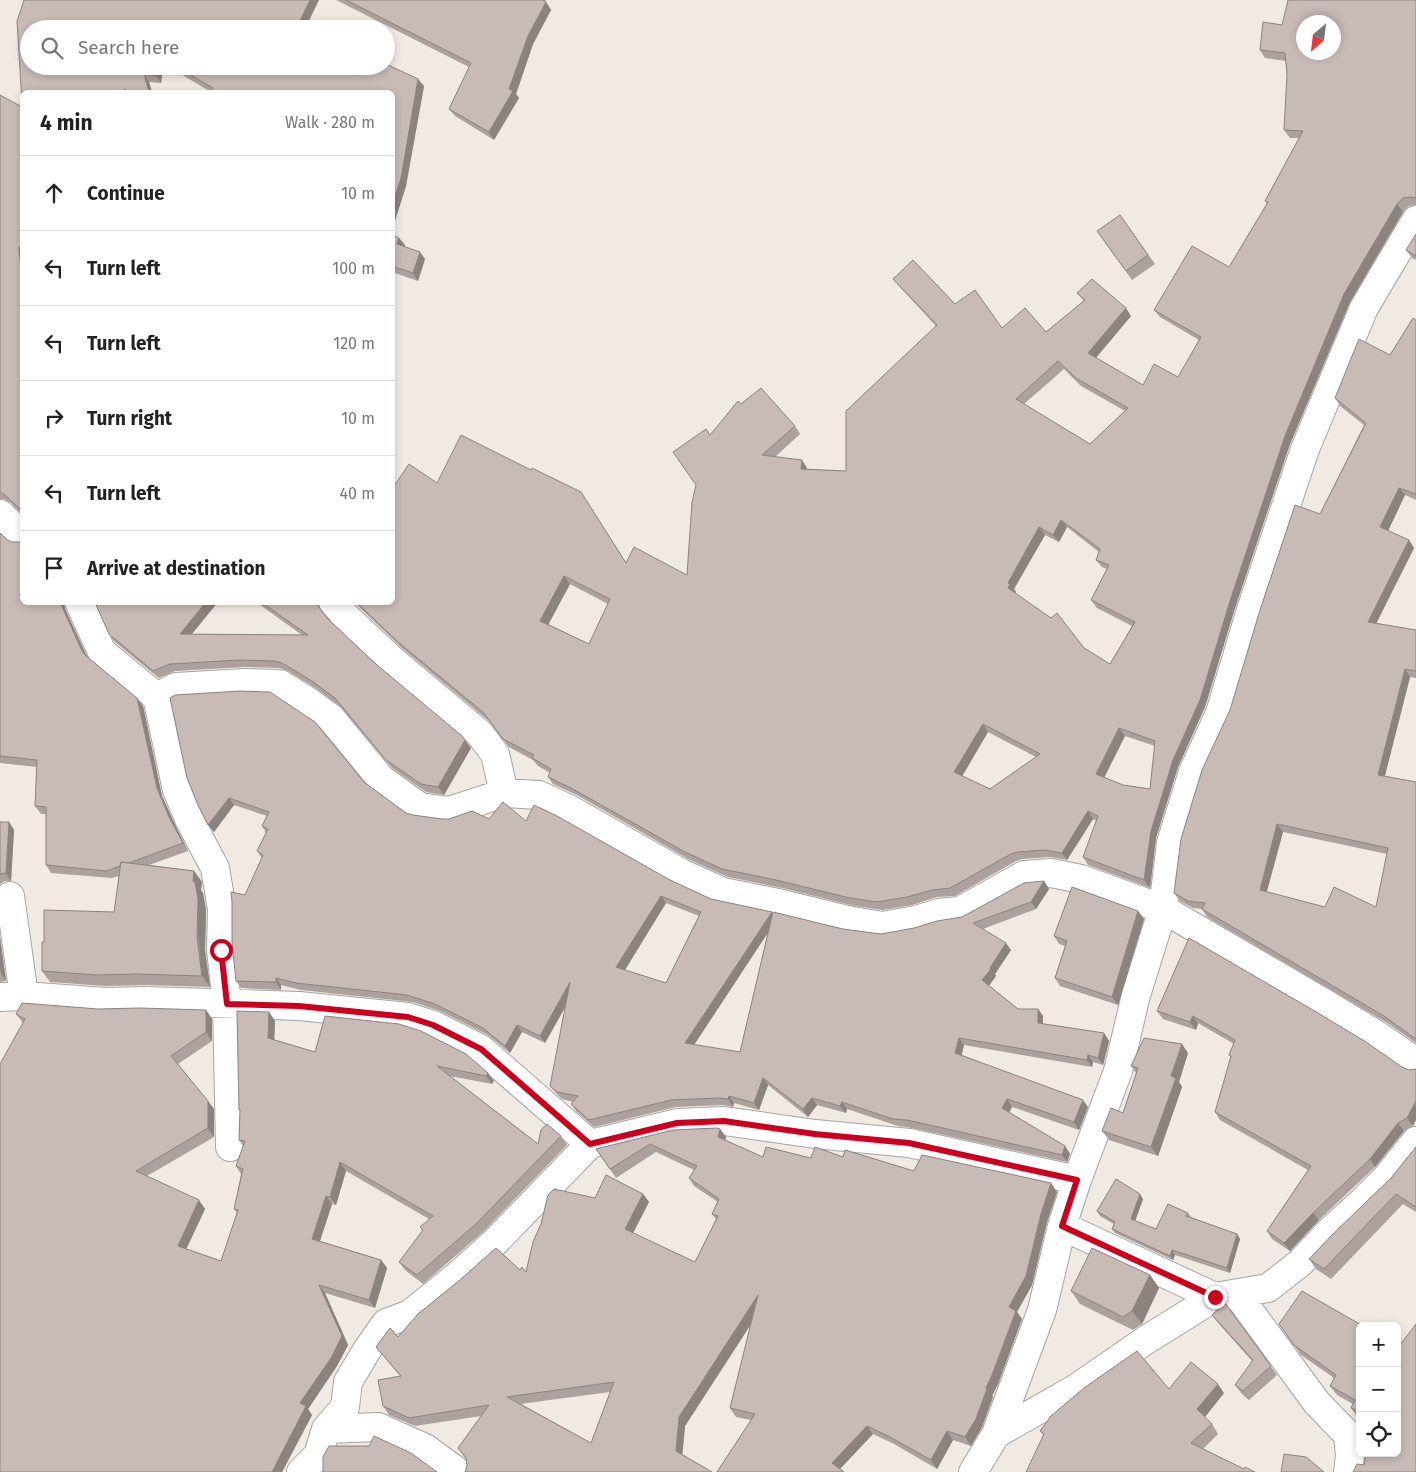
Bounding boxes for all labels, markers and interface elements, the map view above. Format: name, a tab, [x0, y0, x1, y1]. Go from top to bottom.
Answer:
north arrow	[1296, 15, 1341, 60]
search box	[20, 20, 395, 75]
icon: search	[38, 34, 66, 62]
text: Search here	[78, 36, 179, 59]
text: 4 min	[40, 110, 93, 136]
text: Walk · 280 m	[285, 113, 375, 132]
icon: ahead	[40, 179, 68, 207]
text: Continue	[87, 182, 165, 205]
text: 10 m	[341, 184, 375, 203]
icon: left	[40, 254, 68, 282]
text: Turn left	[87, 257, 161, 280]
text: 100 m	[332, 259, 375, 278]
icon: left	[40, 329, 68, 357]
text: Turn left	[87, 332, 161, 355]
text: 120 m	[333, 334, 375, 353]
icon: right	[40, 404, 68, 432]
text: Turn right	[87, 407, 172, 430]
text: 10 m	[341, 409, 375, 428]
icon: left	[40, 479, 68, 507]
text: Turn left	[87, 482, 161, 505]
text: 40 m	[340, 484, 375, 503]
icon: arrive	[40, 554, 68, 582]
text: Arrive at destination	[87, 557, 266, 580]
route start	[210, 939, 233, 962]
route end	[1204, 1286, 1227, 1309]
map controls	[1356, 1322, 1401, 1457]
button: +	[1356, 1322, 1401, 1367]
button: −	[1356, 1367, 1401, 1412]
button: locate	[1356, 1412, 1401, 1457]

